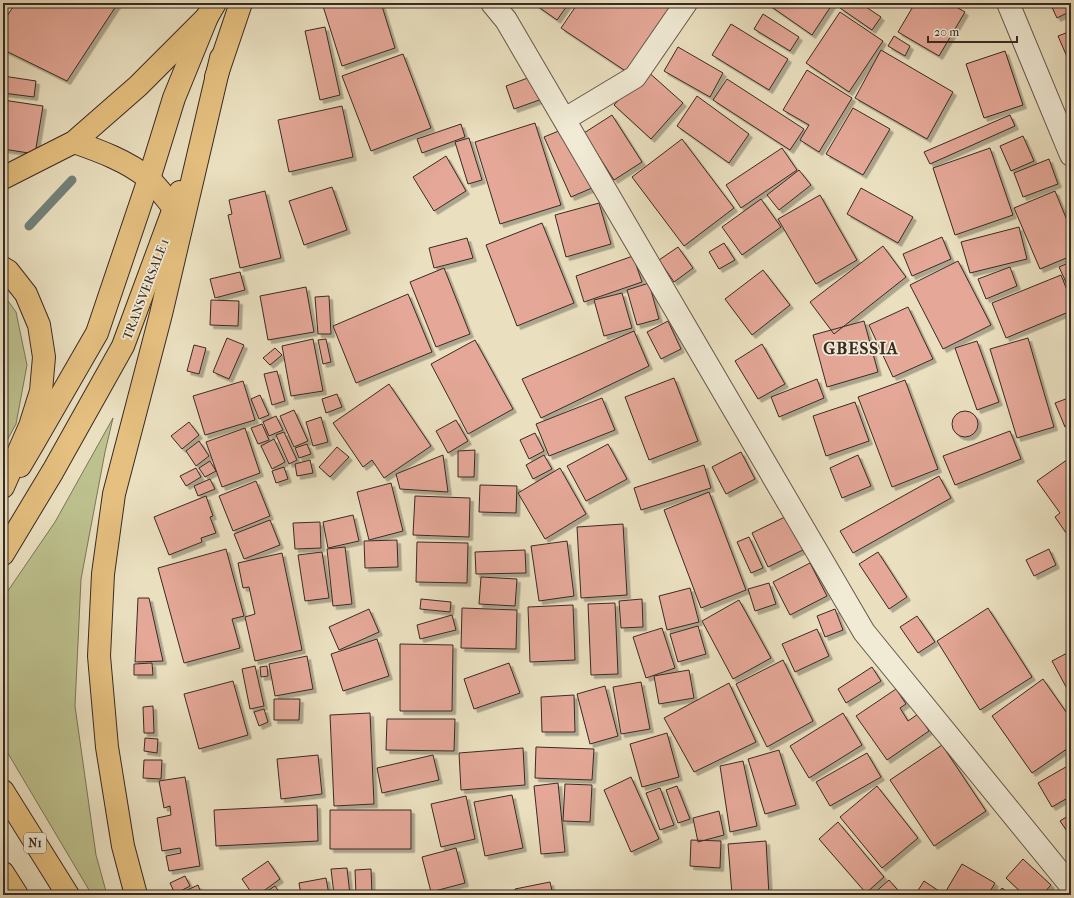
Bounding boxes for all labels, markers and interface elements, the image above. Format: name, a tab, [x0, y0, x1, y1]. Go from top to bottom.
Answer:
scale bar	[928, 18, 1017, 44]
text: 20 m	[934, 25, 959, 39]
street label: TRANSVERSALE 1	[119, 236, 172, 342]
district label: GBESSIA	[823, 338, 899, 358]
road number: N1	[24, 833, 46, 853]

